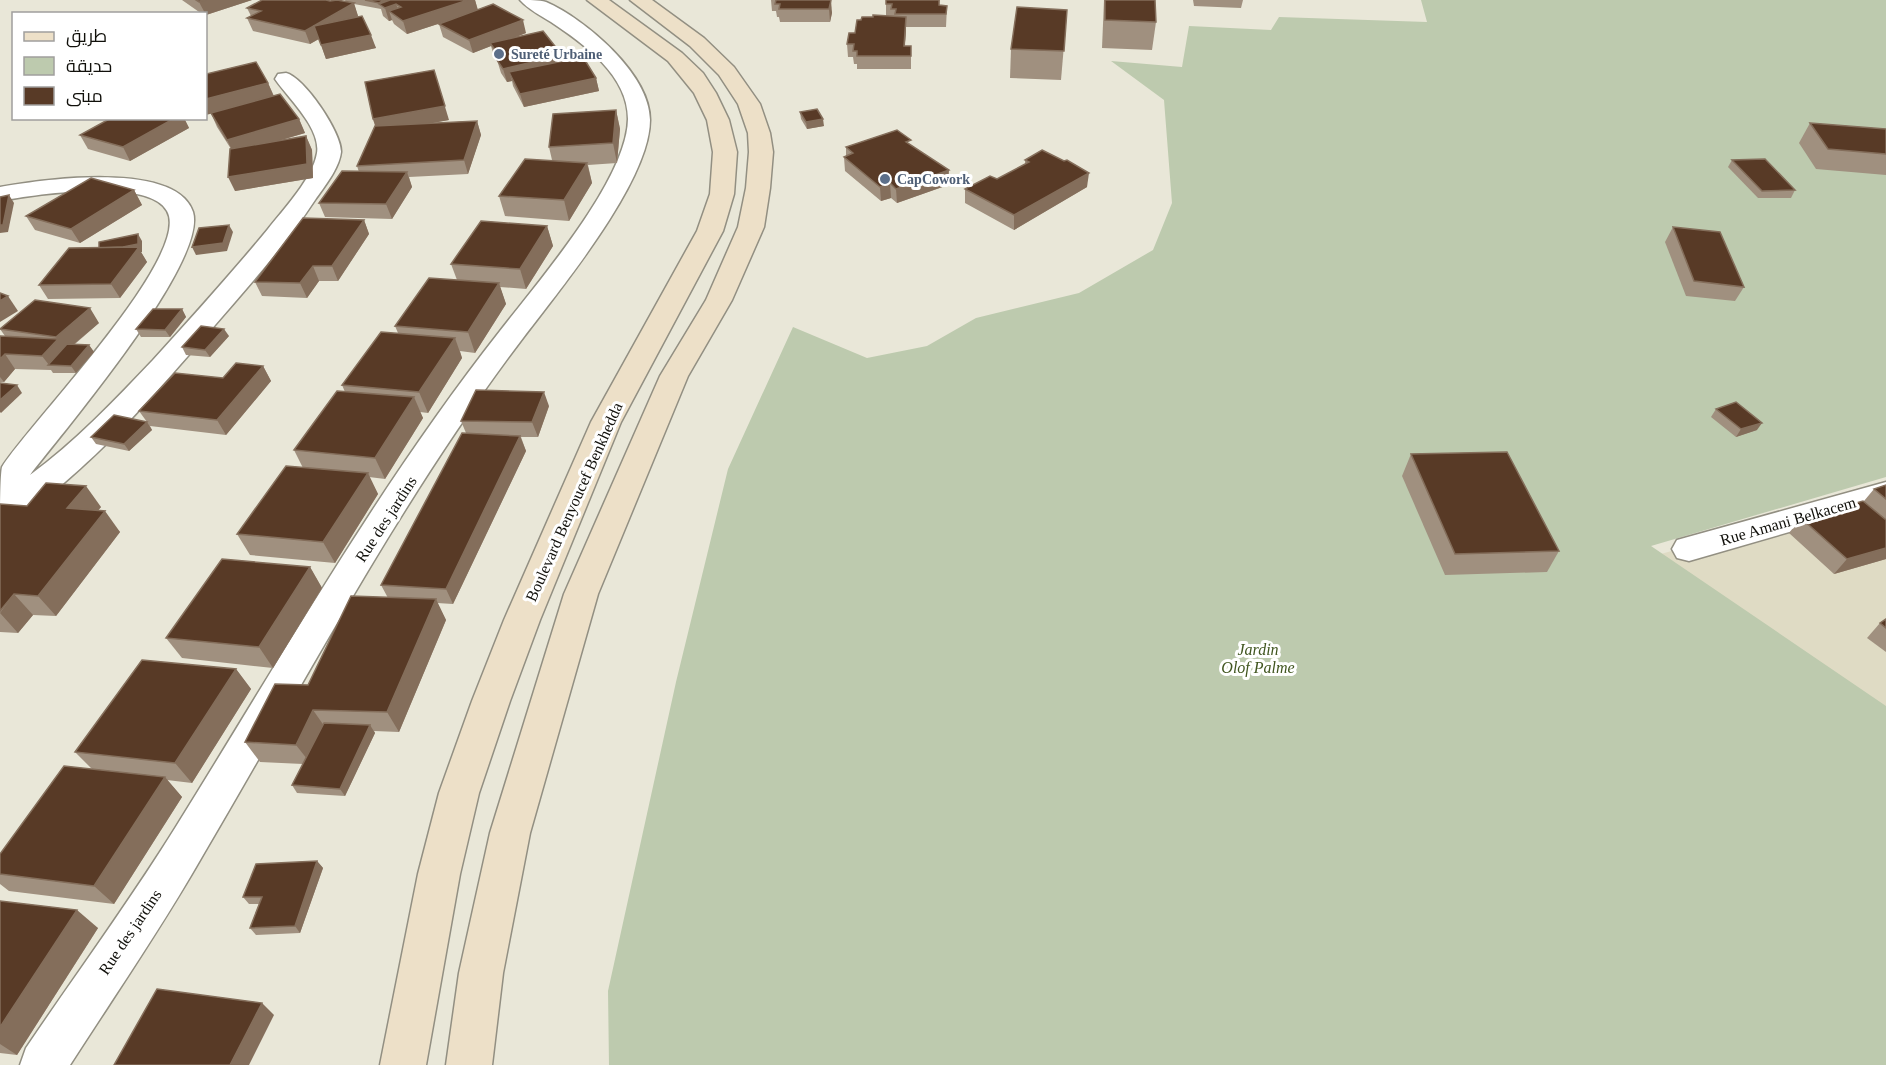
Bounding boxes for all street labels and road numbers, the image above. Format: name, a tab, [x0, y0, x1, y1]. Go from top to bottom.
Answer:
street label: Boulevard Benyoucef Benkhedda	[522, 400, 627, 604]
street label: Rue des jardins	[352, 473, 421, 566]
street label: Rue Amani Belkacem	[1718, 493, 1858, 549]
street label: Rue des jardins	[95, 886, 165, 978]

